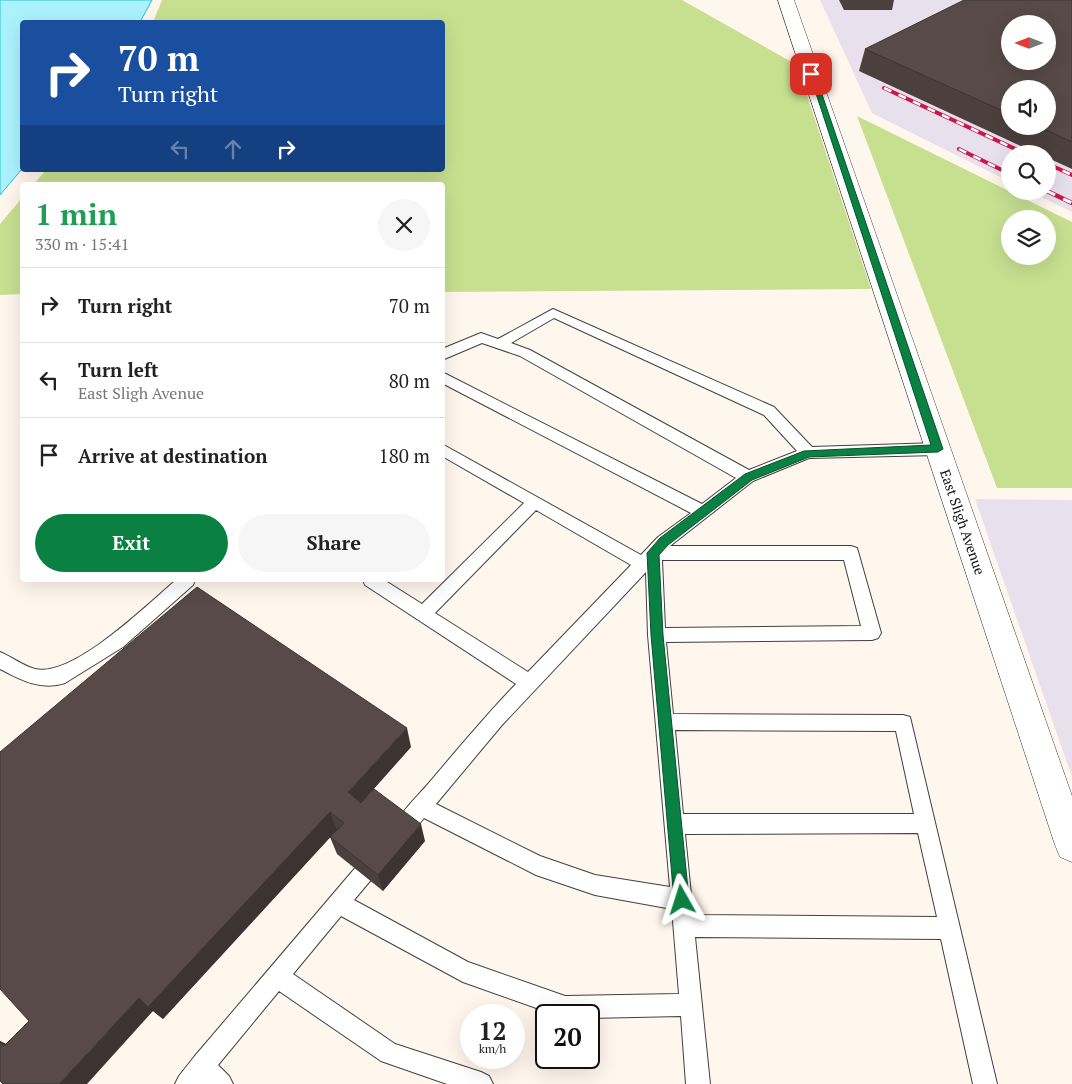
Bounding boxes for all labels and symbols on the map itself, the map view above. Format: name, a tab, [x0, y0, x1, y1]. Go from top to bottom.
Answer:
north arrow	[1001, 15, 1056, 70]
pin	[790, 53, 832, 95]
street label: East Sligh Avenue	[936, 467, 990, 577]
position arrow	[655, 873, 707, 925]
speed limit sign: 20	[535, 1004, 600, 1069]

